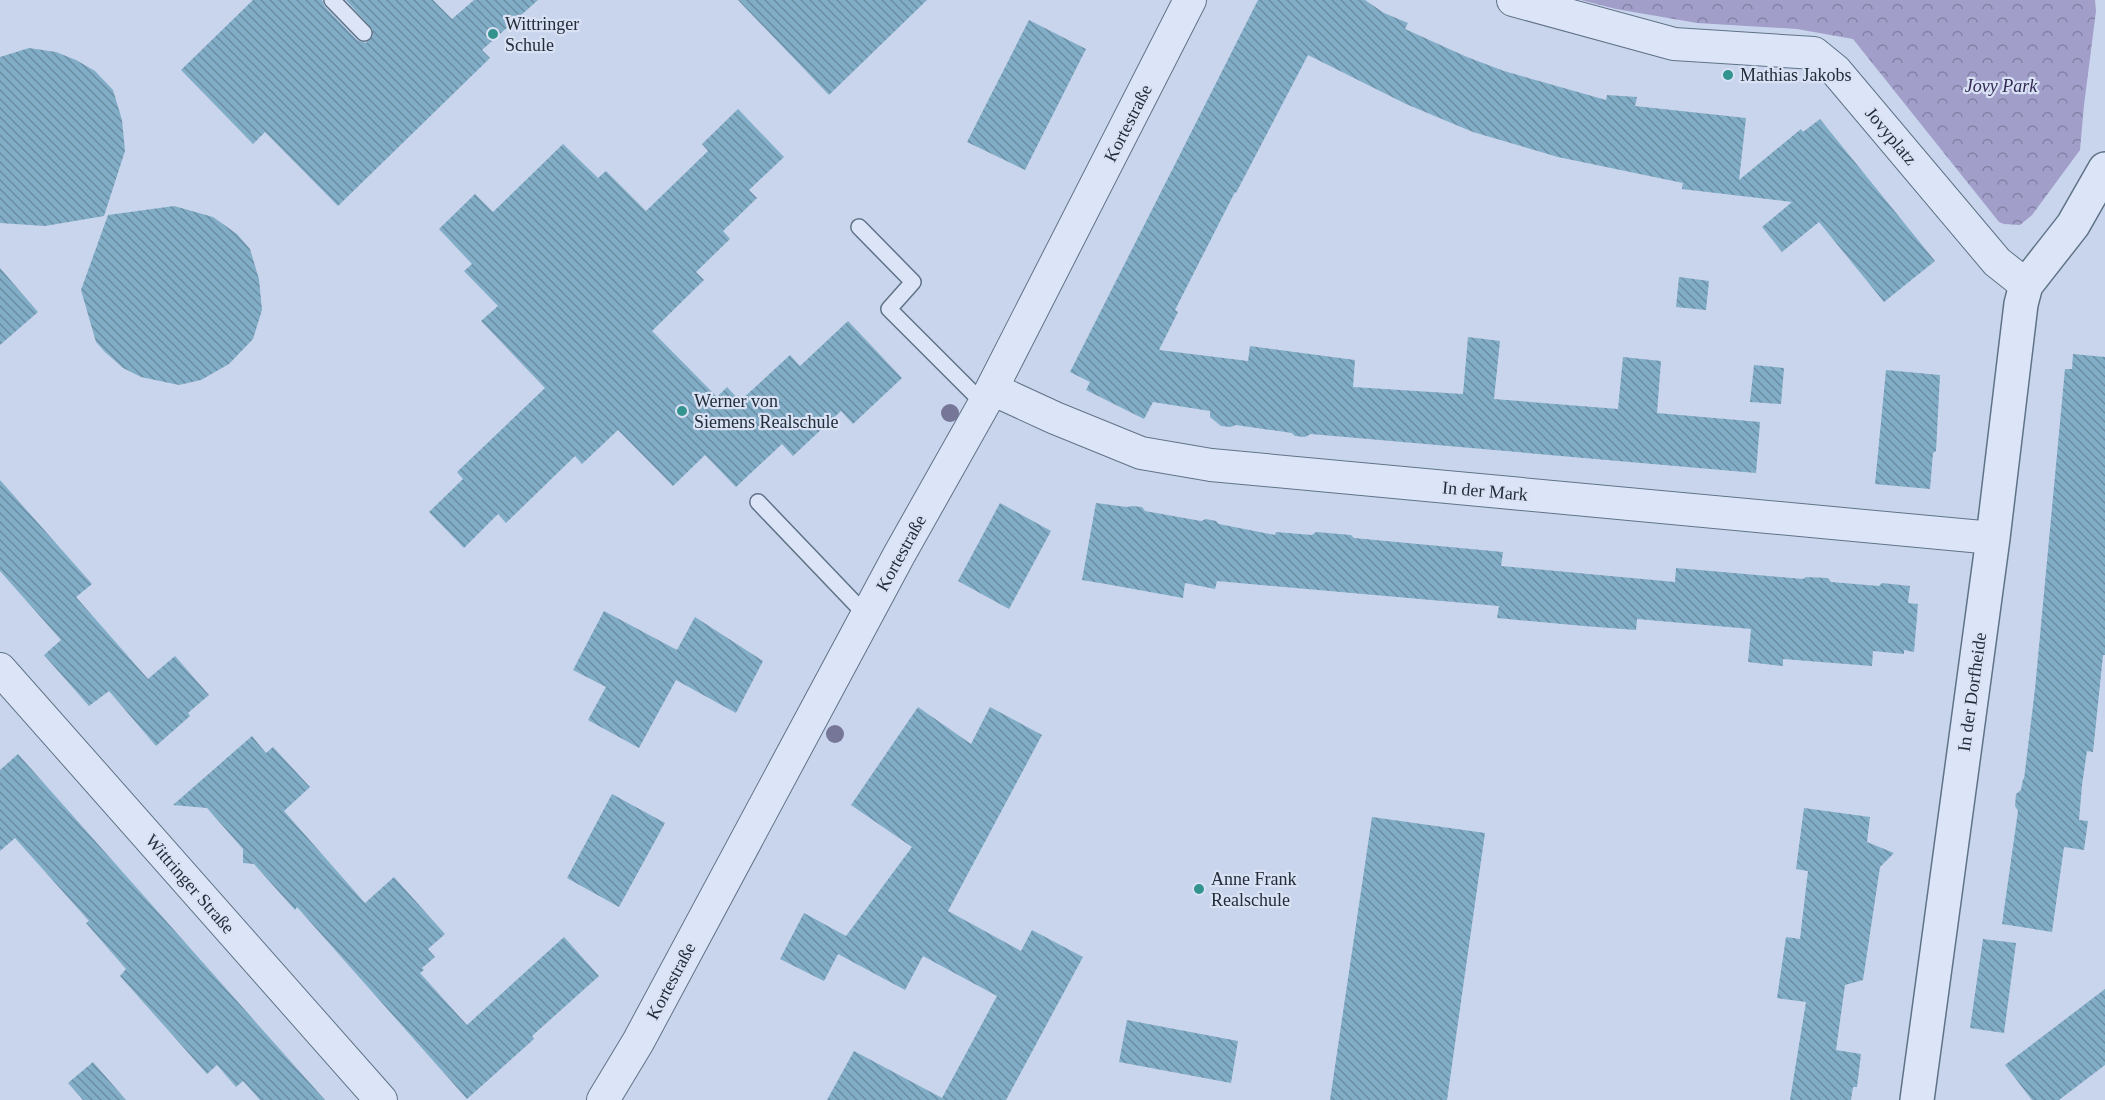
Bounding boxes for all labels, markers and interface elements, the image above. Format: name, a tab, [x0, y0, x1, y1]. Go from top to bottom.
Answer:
place label: Wittringer Schule	[505, 14, 579, 55]
marker: Wittringer Schule	[486, 27, 500, 41]
place label: Mathias Jakobs	[1740, 65, 1852, 85]
marker: Mathias Jakobs	[1721, 68, 1735, 82]
park label: Jovy Park	[1965, 76, 2038, 96]
street label: Kortestraße	[1100, 81, 1156, 165]
street label: Jovyplatz	[1861, 103, 1921, 169]
place label: Werner von Siemens Realschule	[694, 391, 838, 432]
marker: Werner von Siemens Realschule	[675, 404, 689, 418]
street label: In der Mark	[1441, 477, 1529, 505]
street label: Kortestraße	[872, 511, 930, 595]
street label: In der Dorfheide	[1954, 631, 1990, 753]
street label: Wittringer Straße	[142, 830, 238, 938]
place label: Anne Frank Realschule	[1211, 869, 1296, 910]
marker: Anne Frank Realschule	[1192, 882, 1206, 896]
street label: Kortestraße	[642, 939, 700, 1023]

